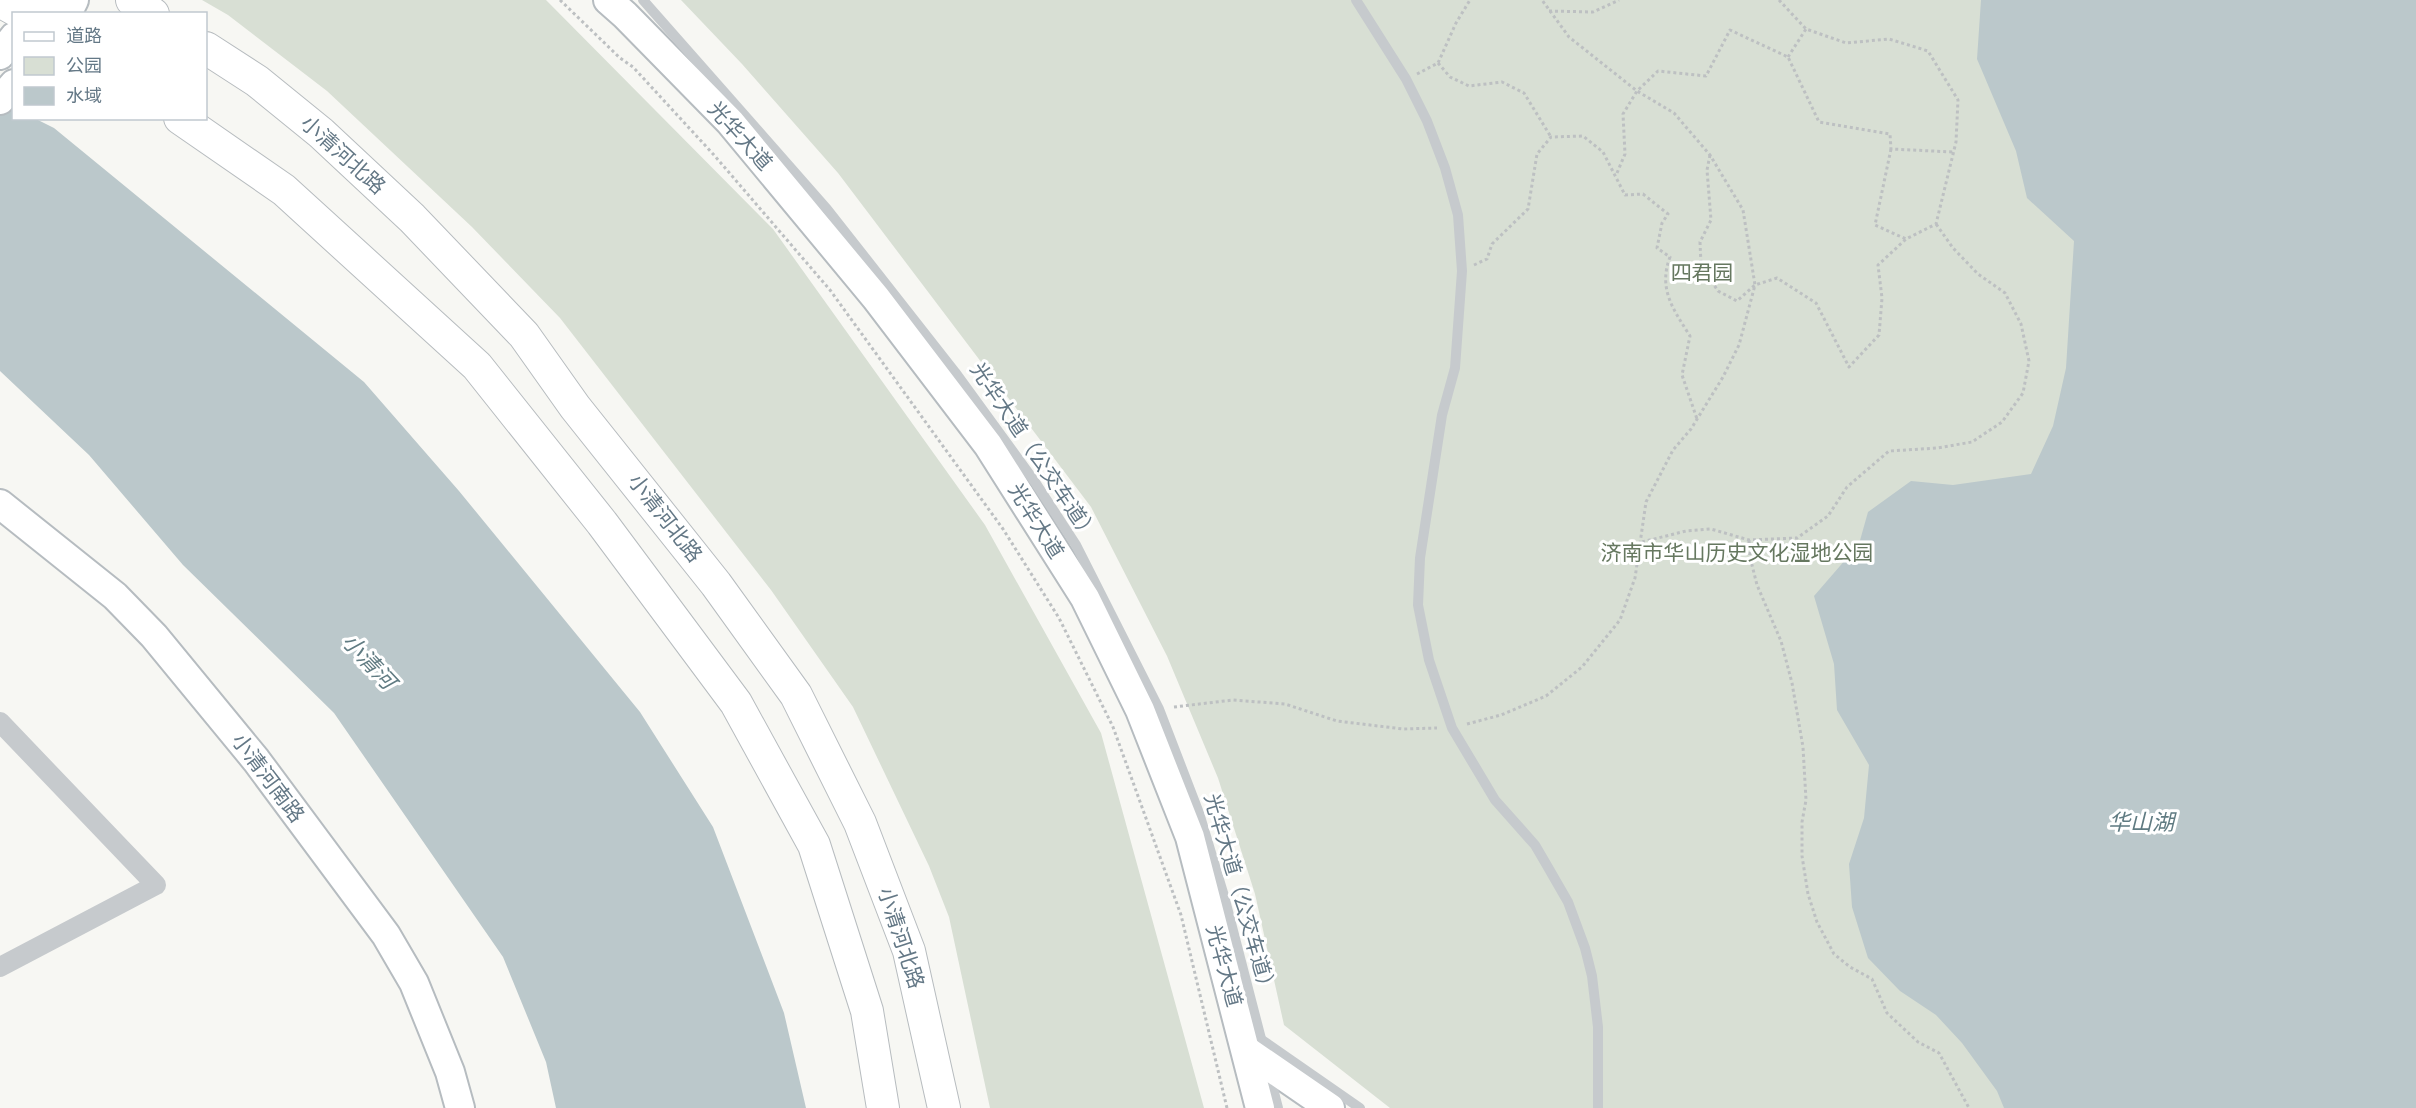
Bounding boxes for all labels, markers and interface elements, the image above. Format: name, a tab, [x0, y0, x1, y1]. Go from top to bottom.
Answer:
legend	[12, 12, 207, 120]
text: 道路	[66, 24, 102, 47]
text: 公园	[66, 54, 102, 77]
text: 水域	[66, 84, 102, 107]
street label: 光华大道	[702, 95, 779, 176]
street label: 小清河北路	[295, 109, 391, 200]
park label: 四君园	[1671, 259, 1734, 286]
street label: 光华大道（公交车道）	[965, 358, 1103, 546]
street label: 小清河北路	[622, 468, 708, 567]
street label: 光华大道	[1003, 479, 1069, 563]
park label: 济南市华山历史文化湿地公园	[1601, 539, 1874, 566]
water label: 小清河	[336, 627, 404, 698]
street label: 小清河南路	[226, 728, 311, 828]
street label: 光华大道（公交车道）	[1199, 791, 1281, 999]
water label: 华山湖	[2108, 808, 2177, 836]
street label: 小清河北路	[872, 884, 931, 992]
street label: 光华大道	[1201, 922, 1247, 1010]

